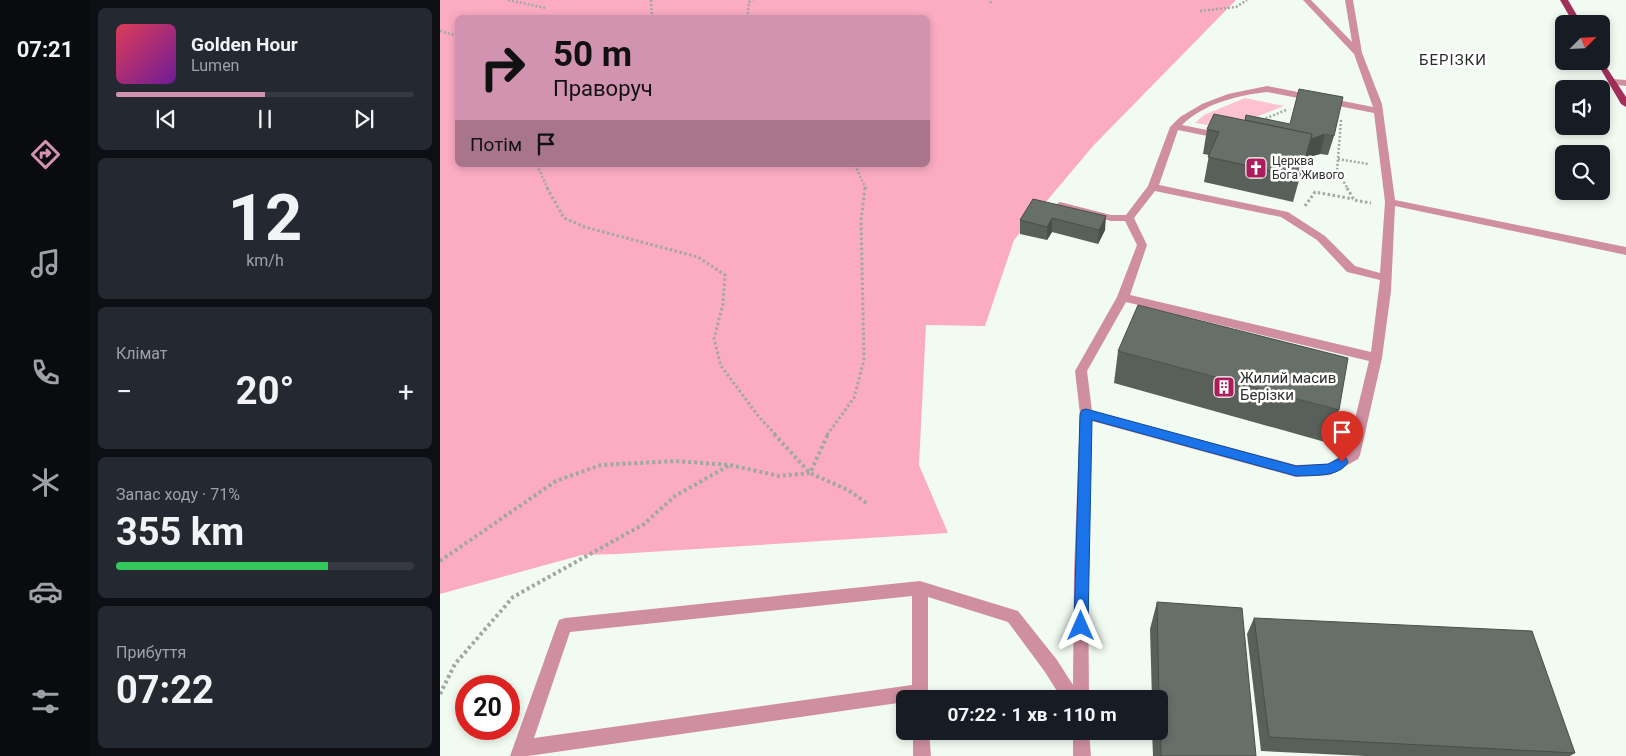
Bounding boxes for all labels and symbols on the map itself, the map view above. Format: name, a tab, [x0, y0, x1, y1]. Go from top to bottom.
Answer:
north arrow	[1555, 15, 1610, 70]
district label: БЕРІЗКИ	[1419, 51, 1487, 69]
place label: Церква Бога Живого	[1272, 154, 1344, 182]
church icon: Церква Бога Живого	[1244, 156, 1268, 180]
place label: Жилий масив Берізки	[1240, 369, 1336, 404]
building icon: Жилий масив Берізки	[1212, 375, 1236, 399]
pin	[1321, 411, 1363, 462]
position arrow	[1054, 599, 1106, 651]
speed limit sign: 20	[455, 675, 520, 740]

